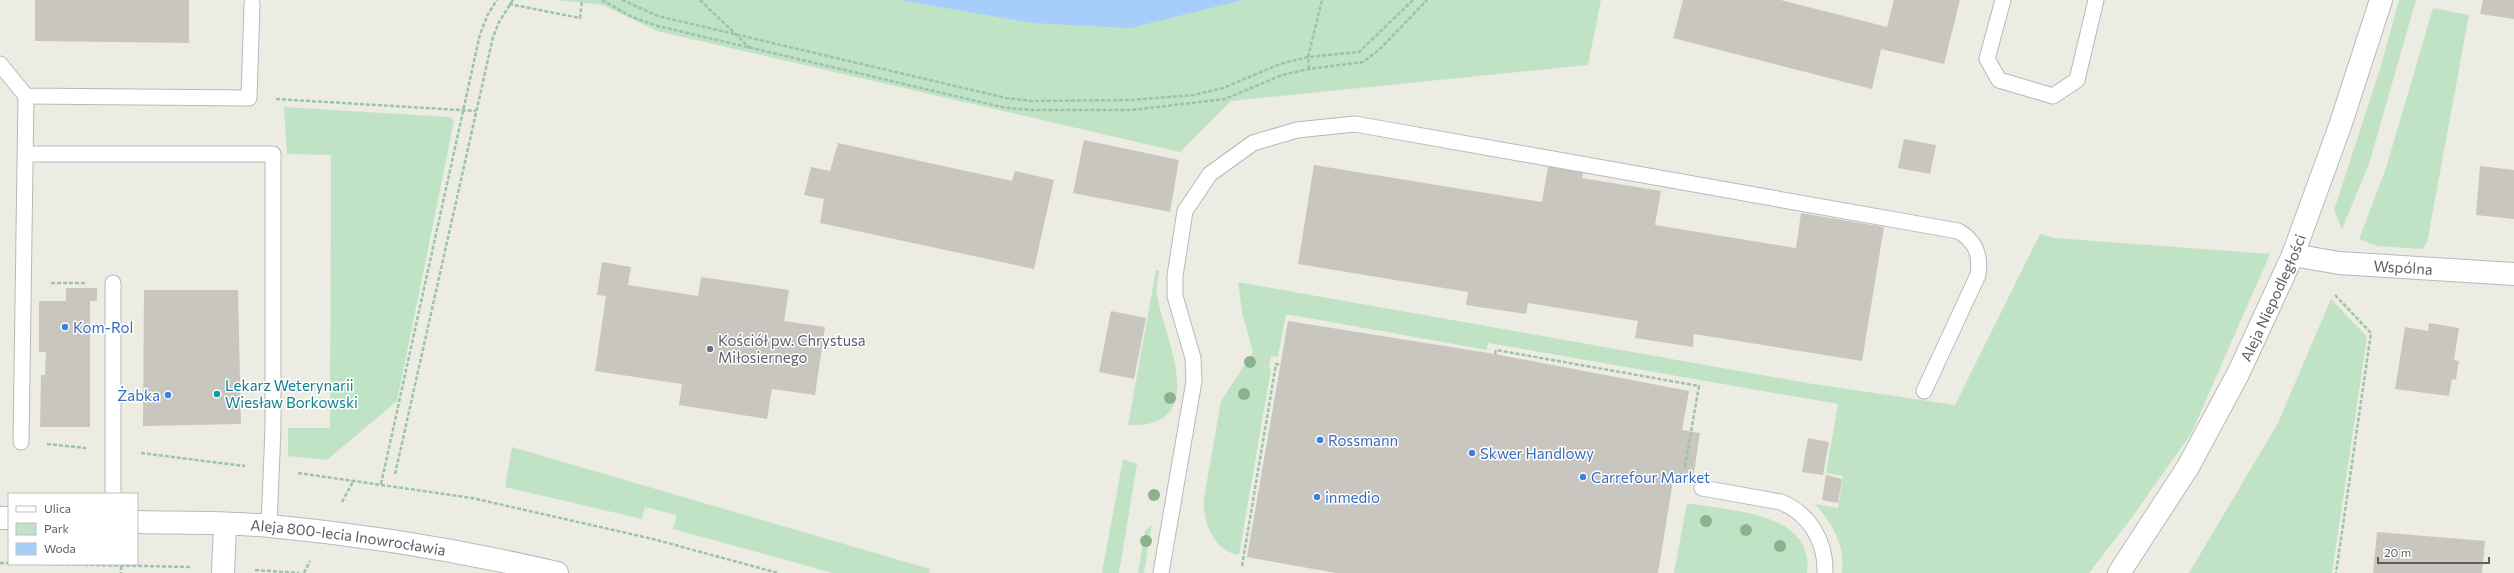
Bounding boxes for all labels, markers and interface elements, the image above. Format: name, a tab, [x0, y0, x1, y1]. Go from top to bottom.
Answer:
street label: Aleja Niepodległości	[2236, 232, 2309, 364]
street label: Wspólna	[2373, 256, 2433, 278]
place label: Kom-Rol	[73, 318, 133, 336]
marker: Kom-Rol	[60, 322, 70, 332]
place label: Kościół pw. Chrystusa Miłosiernego	[718, 331, 866, 366]
marker: Kościół pw. Chrystusa Miłosiernego	[705, 344, 715, 354]
place label: Lekarz Weterynarii Wiesław Borkowski	[225, 376, 358, 411]
place label: Żabka	[117, 386, 160, 404]
marker: Lekarz Weterynarii Wiesław Borkowski	[212, 389, 222, 399]
marker: Żabka	[163, 390, 173, 400]
place label: Rossmann	[1328, 431, 1398, 449]
marker: Rossmann	[1315, 435, 1325, 445]
place label: Skwer Handlowy	[1480, 444, 1594, 462]
marker: Skwer Handlowy	[1467, 448, 1477, 458]
place label: Carrefour Market	[1591, 468, 1710, 486]
marker: Carrefour Market	[1578, 472, 1588, 482]
place label: inmedio	[1325, 488, 1380, 506]
marker: inmedio	[1312, 492, 1322, 502]
legend	[8, 493, 138, 565]
text: Ulica	[44, 501, 71, 515]
street label: Aleja 800-lecia Inowrocławia	[250, 516, 447, 559]
text: Park	[44, 521, 70, 535]
scale bar	[2378, 539, 2489, 565]
text: Woda	[44, 541, 76, 555]
text: 20 m	[2384, 545, 2411, 559]

